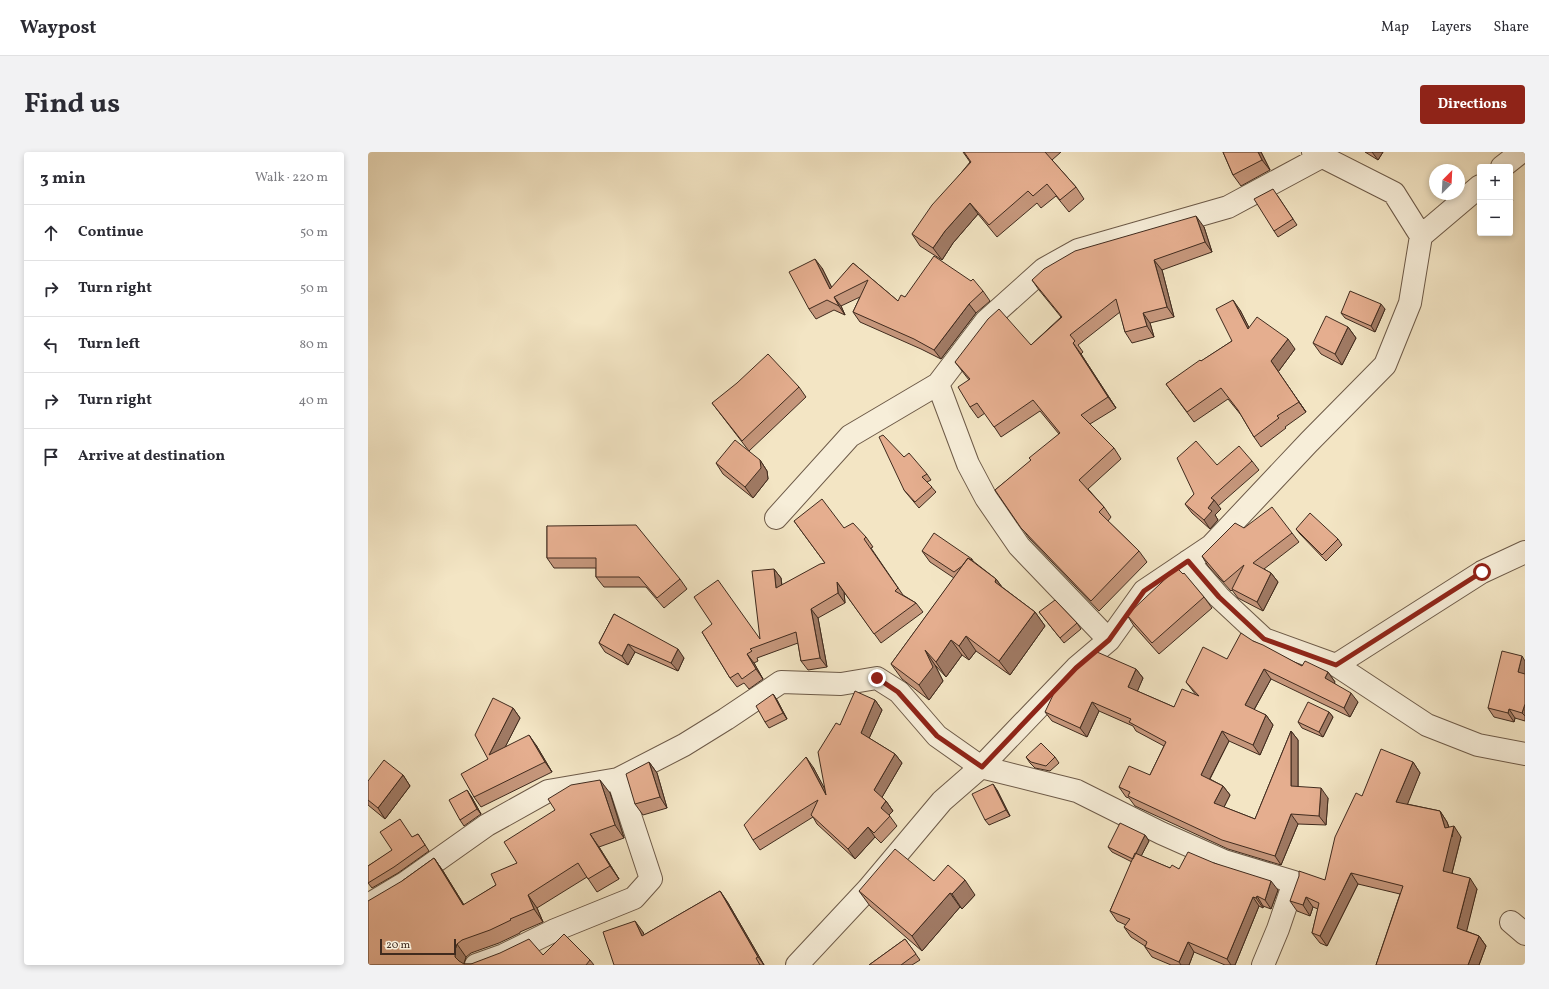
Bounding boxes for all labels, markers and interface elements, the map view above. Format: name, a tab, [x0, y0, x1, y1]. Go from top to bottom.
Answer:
text: Waypost	[20, 15, 96, 41]
text: Map	[1381, 18, 1409, 37]
text: Layers	[1431, 18, 1471, 37]
text: Share	[1493, 18, 1529, 37]
text: Find us	[24, 85, 120, 124]
button: Directions	[1420, 85, 1525, 124]
north arrow	[1429, 164, 1465, 200]
map controls	[1477, 164, 1513, 236]
button: +	[1477, 164, 1513, 200]
text: 3 min	[40, 167, 86, 190]
text: Walk · 220 m	[255, 169, 328, 187]
button: −	[1477, 200, 1513, 236]
icon: ahead	[40, 222, 62, 244]
text: Continue	[78, 222, 143, 243]
text: 50 m	[300, 224, 328, 242]
icon: right	[40, 278, 62, 300]
text: Turn right	[78, 278, 152, 299]
text: 50 m	[300, 280, 328, 298]
icon: left	[40, 334, 62, 356]
text: Turn left	[78, 334, 140, 355]
text: 80 m	[299, 336, 328, 354]
icon: right	[40, 390, 62, 412]
text: Turn right	[78, 390, 152, 411]
text: 40 m	[299, 392, 328, 410]
icon: arrive	[40, 446, 62, 468]
text: Arrive at destination	[78, 446, 225, 467]
route start	[1473, 563, 1491, 581]
route end	[868, 669, 886, 687]
scale bar	[380, 937, 456, 956]
text: 20 m	[386, 938, 410, 953]

